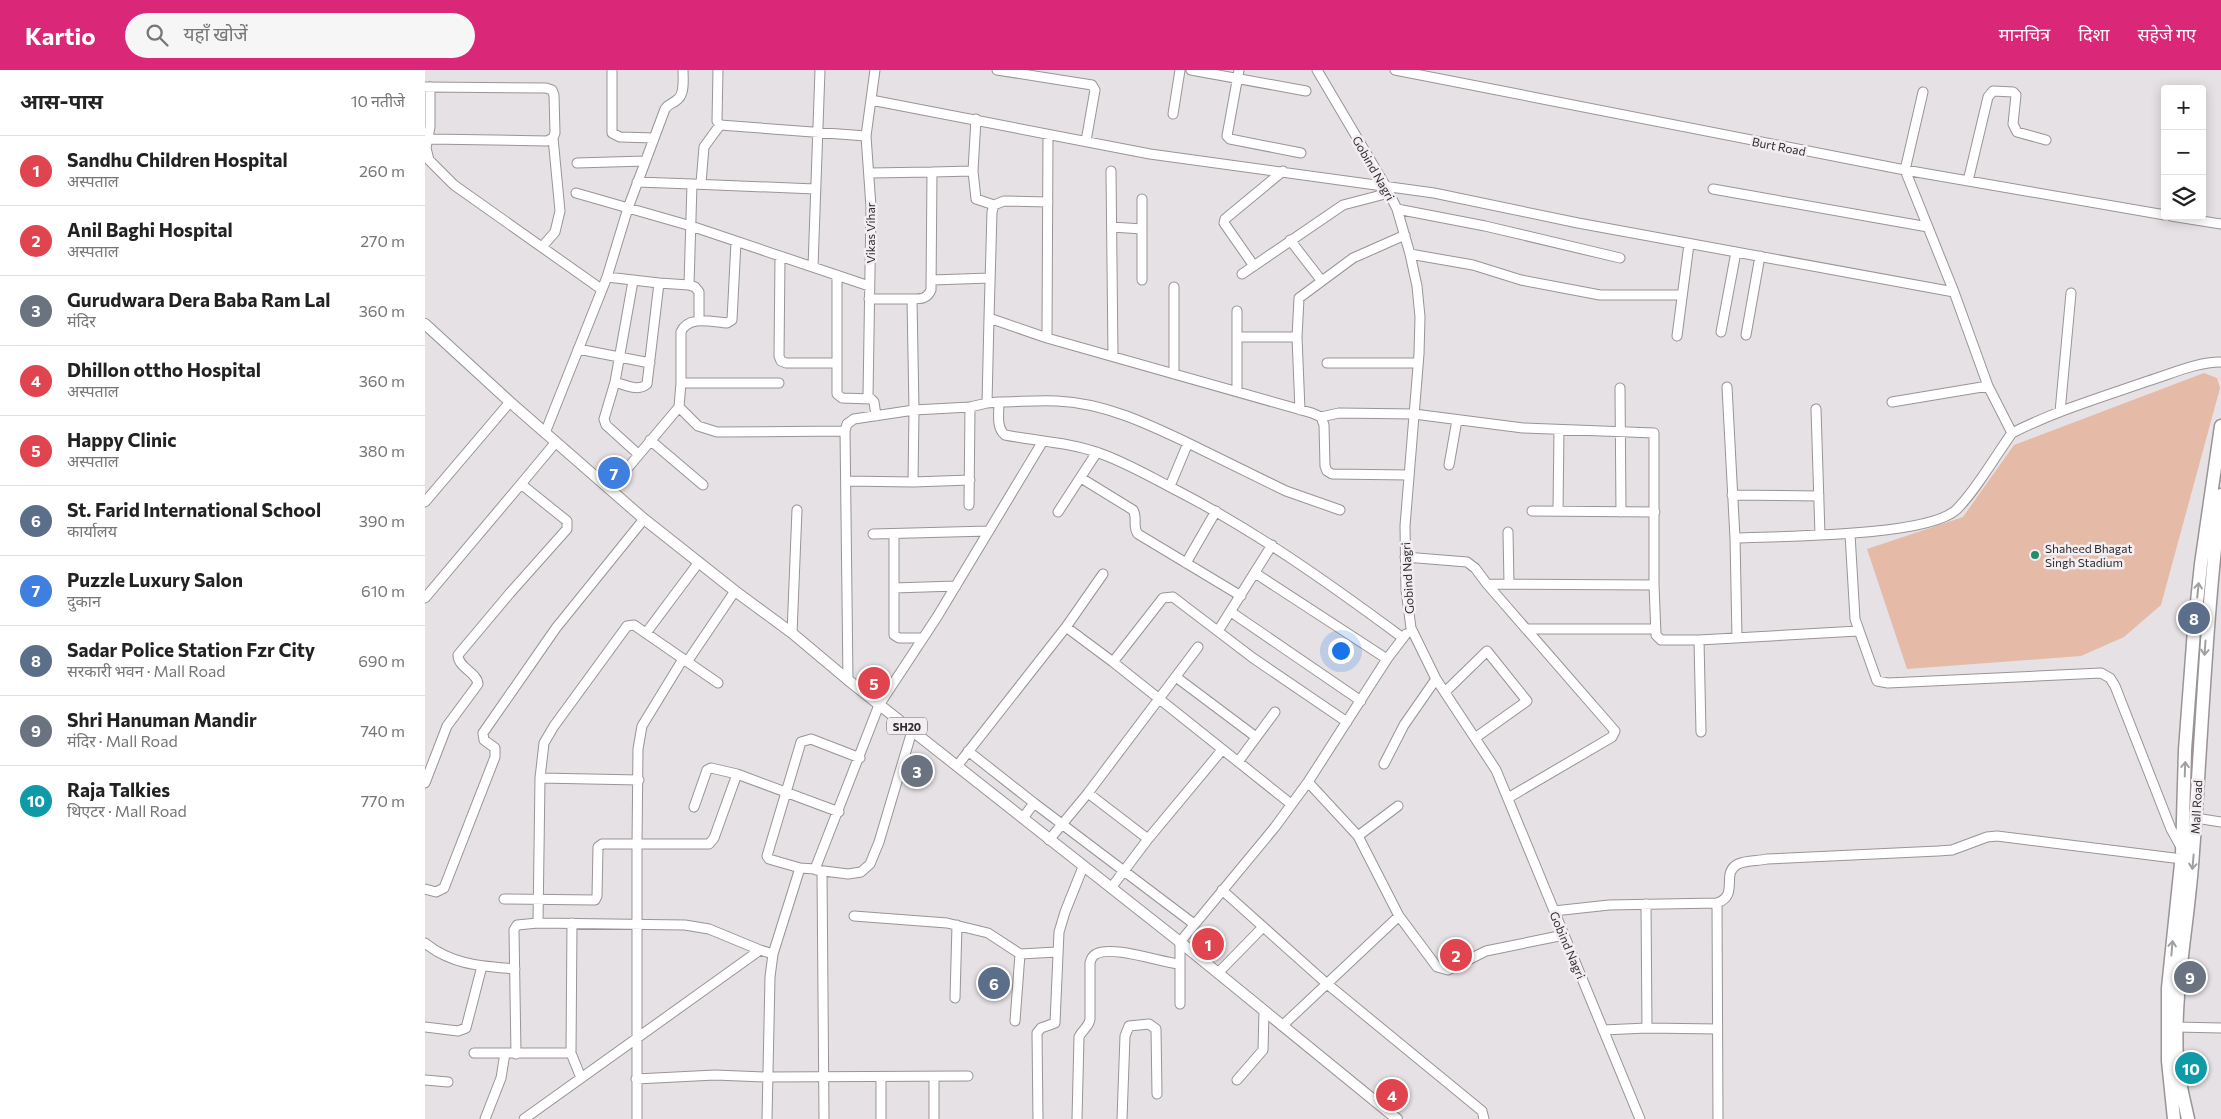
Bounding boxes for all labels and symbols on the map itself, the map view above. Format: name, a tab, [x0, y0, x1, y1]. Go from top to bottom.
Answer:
street label: Gobind Nagri	[1350, 133, 1398, 203]
street label: Burt Road	[1751, 134, 1807, 158]
street label: Vikas Vihar	[863, 202, 877, 264]
pin: 7	[598, 454, 630, 492]
place label: Shaheed Bhagat Singh Stadium	[2045, 541, 2133, 569]
street label: Gobind Nagri	[1398, 542, 1416, 614]
marker: Shaheed Bhagat Singh Stadium	[2029, 549, 2041, 561]
one-way arrow	[2193, 582, 2203, 598]
pin: 8	[2178, 599, 2210, 637]
your location	[1328, 638, 1354, 664]
one-way arrow	[2201, 639, 2210, 655]
pin: 5	[858, 664, 890, 702]
road number: SH20	[887, 718, 927, 734]
pin: 3	[901, 752, 933, 790]
one-way arrow	[2180, 761, 2190, 778]
street label: Mall Road	[2188, 780, 2204, 834]
one-way arrow	[2188, 854, 2197, 870]
street label: Gobind Nagri	[1547, 909, 1589, 981]
pin: 1	[1192, 925, 1224, 963]
pin: 2	[1440, 936, 1472, 974]
one-way arrow	[2167, 941, 2176, 957]
pin: 9	[2174, 958, 2206, 996]
pin: 6	[978, 964, 1010, 1002]
pin: 10	[2175, 1049, 2207, 1087]
pin: 4	[1376, 1076, 1408, 1114]

